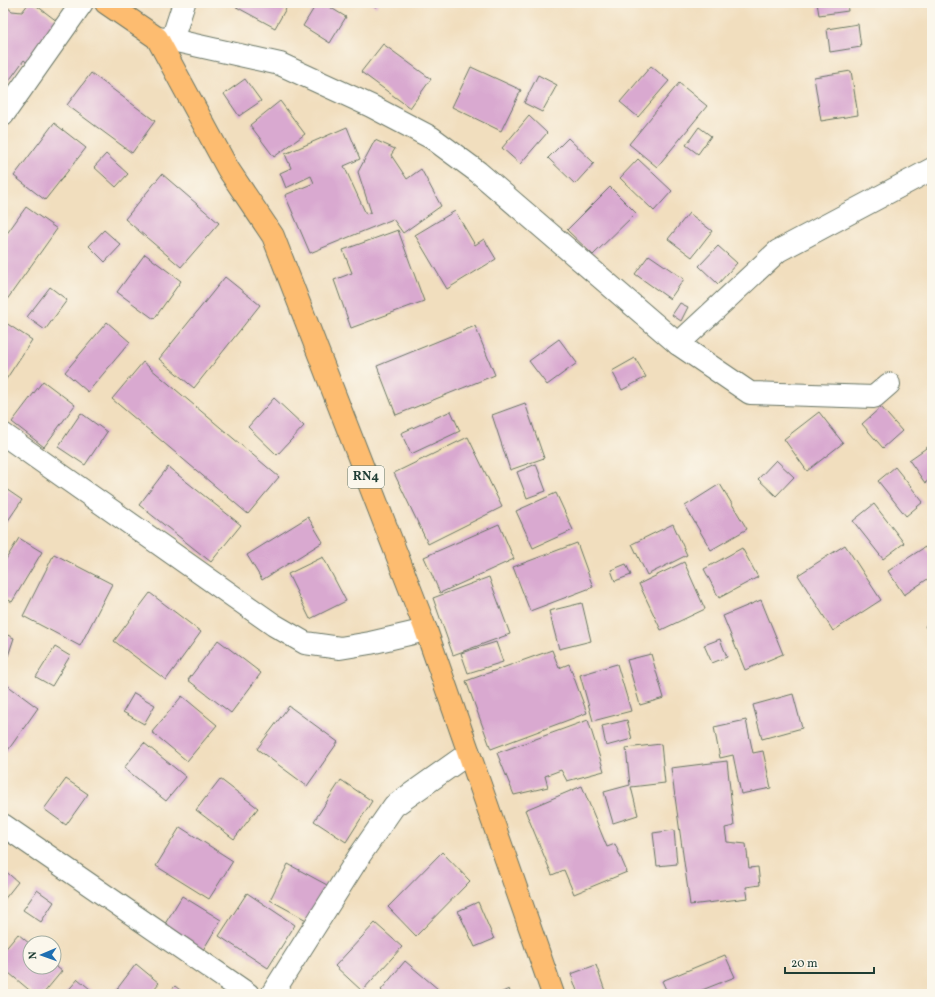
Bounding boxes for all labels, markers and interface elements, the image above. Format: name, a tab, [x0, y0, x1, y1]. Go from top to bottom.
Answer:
road number: RN4	[348, 466, 384, 488]
north arrow	[22, 935, 62, 975]
scale bar	[785, 949, 874, 975]
text: N	[26, 951, 41, 960]
text: 20 m	[791, 956, 818, 972]

